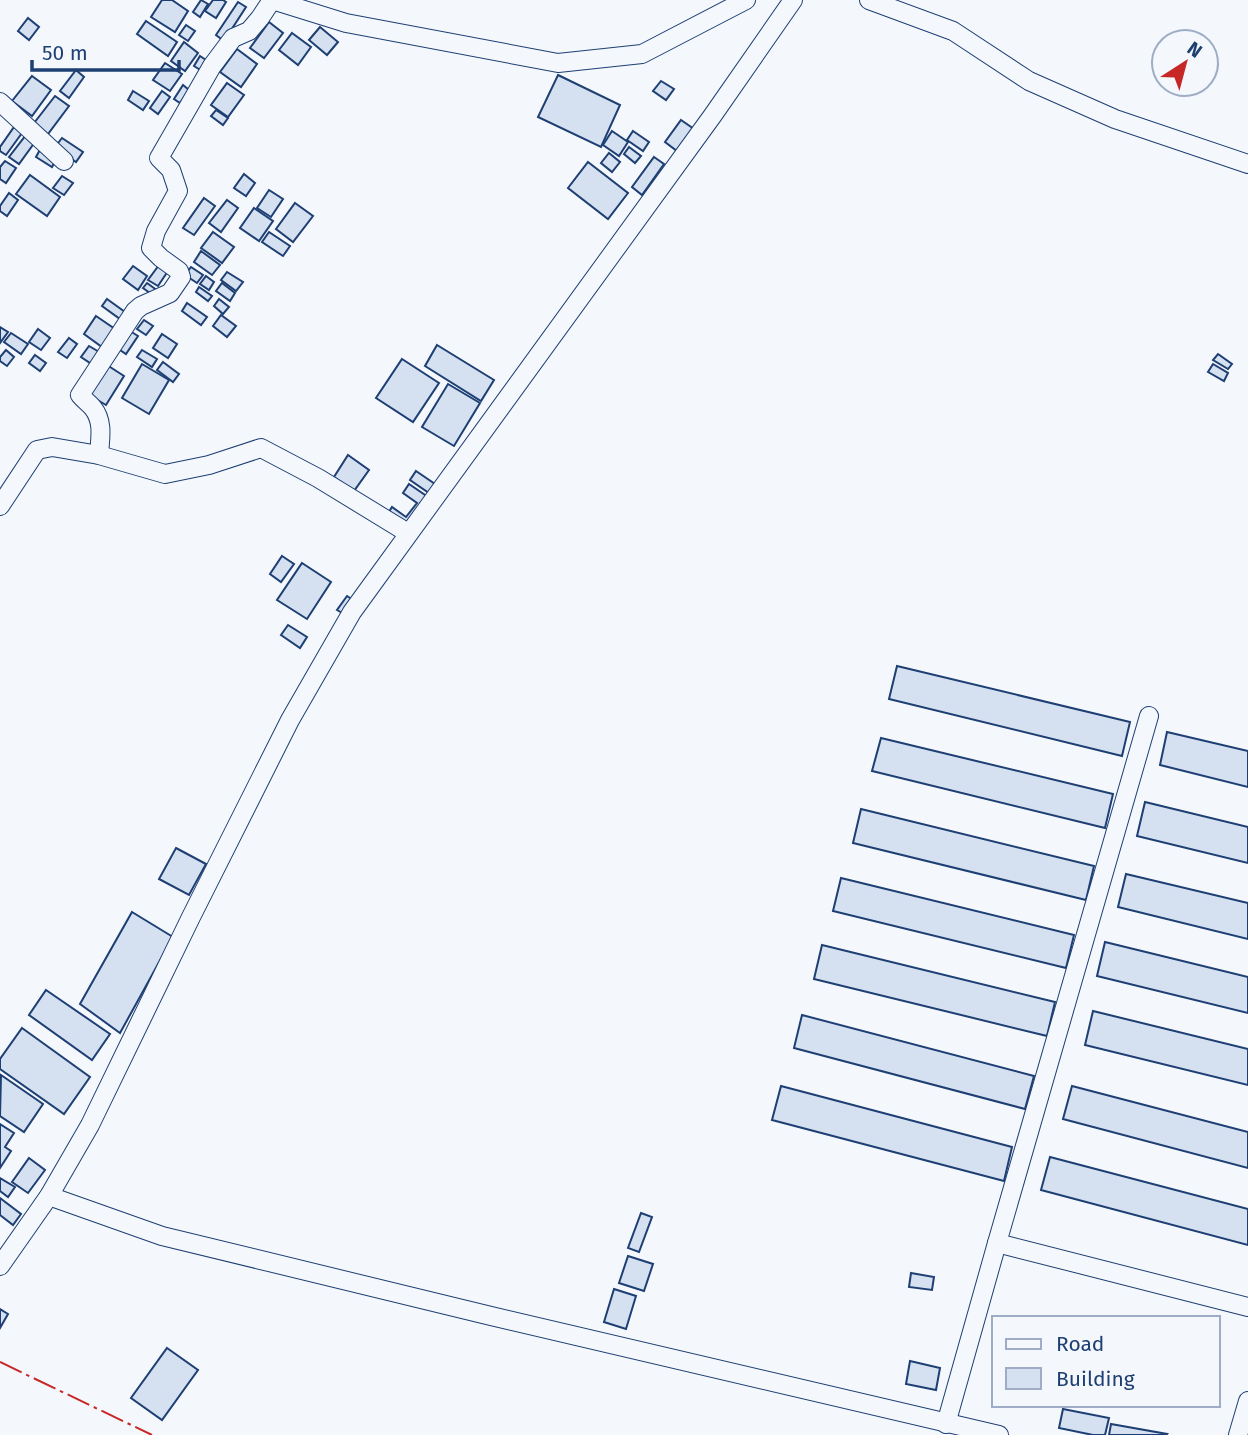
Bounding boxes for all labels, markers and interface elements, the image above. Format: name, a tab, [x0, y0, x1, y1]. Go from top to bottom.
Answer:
scale bar	[32, 28, 178, 72]
north arrow	[1150, 28, 1220, 98]
text: N	[1183, 37, 1207, 63]
text: 50 m	[42, 40, 88, 66]
legend	[992, 1316, 1220, 1407]
text: Road	[1056, 1331, 1104, 1357]
text: Building	[1056, 1366, 1135, 1392]

